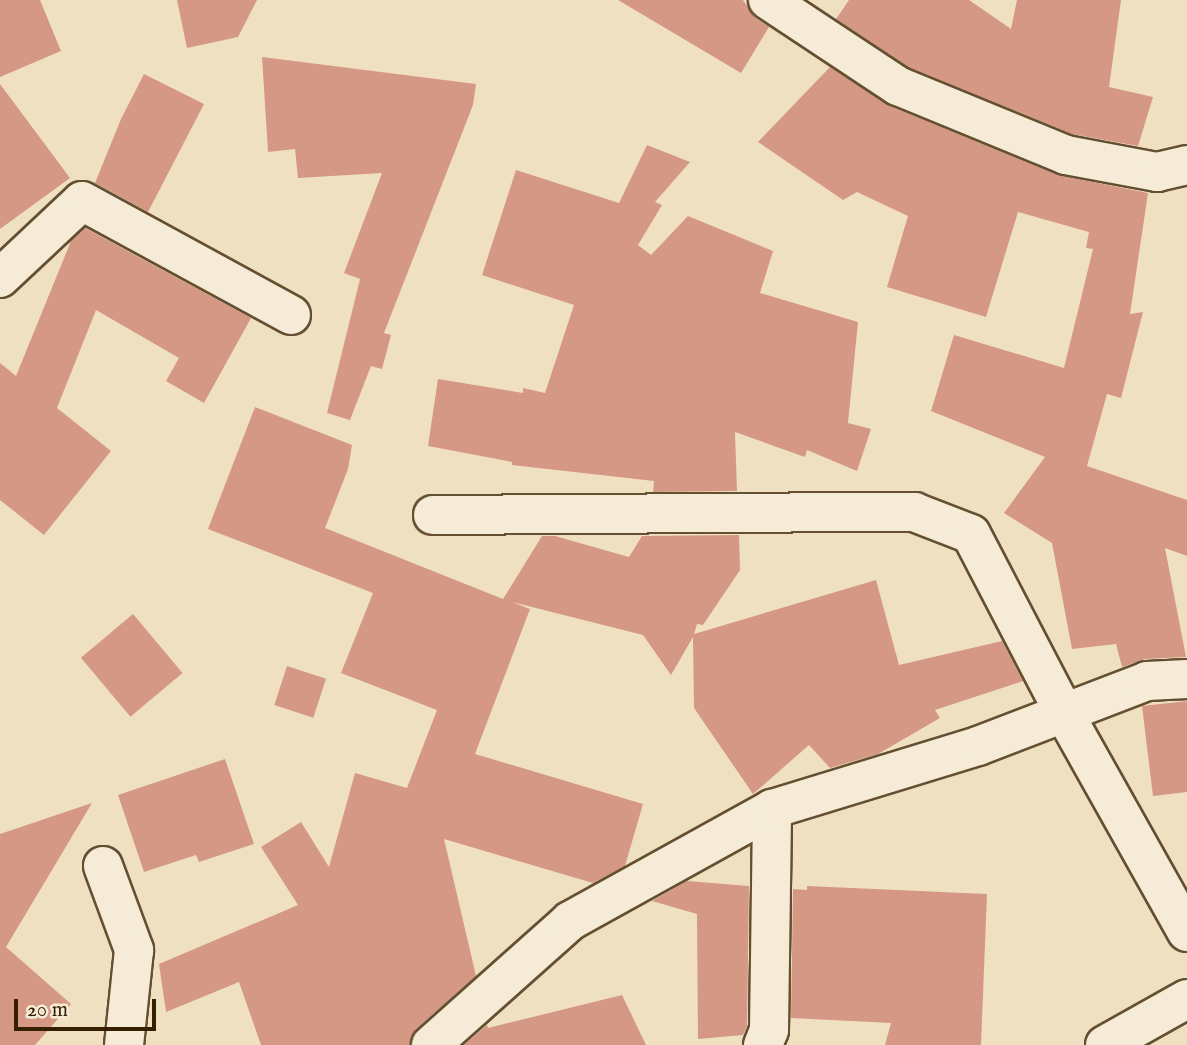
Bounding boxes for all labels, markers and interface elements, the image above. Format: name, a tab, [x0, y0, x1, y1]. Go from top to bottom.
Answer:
scale bar	[18, 986, 159, 1030]
text: 20 m	[27, 997, 68, 1024]

